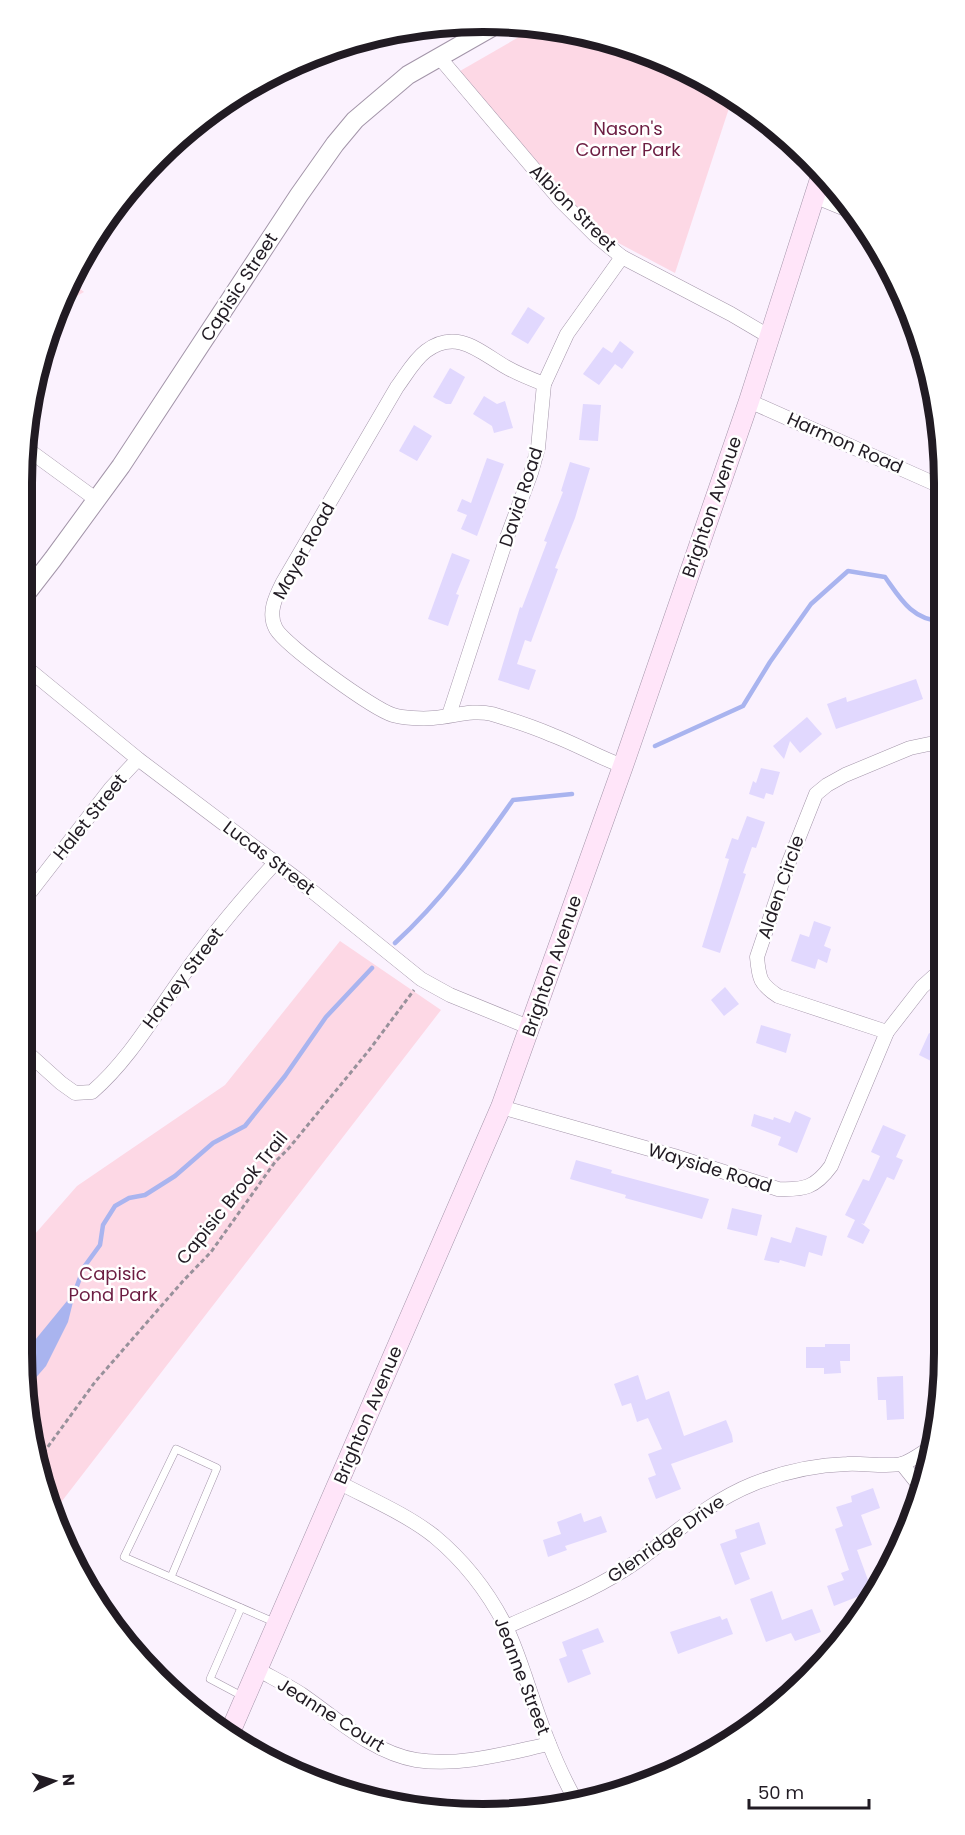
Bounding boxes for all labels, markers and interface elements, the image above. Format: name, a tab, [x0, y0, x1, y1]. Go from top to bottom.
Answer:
park label: Nason's Corner Park	[576, 116, 681, 162]
street label: Albion Street	[524, 159, 622, 257]
street label: Capisic Street	[194, 228, 283, 346]
street label: Harmon Road	[783, 406, 907, 479]
street label: Brighton Avenue	[676, 433, 747, 581]
street label: David Road	[493, 444, 548, 550]
street label: Mayer Road	[267, 498, 341, 604]
street label: Halet Street	[47, 768, 132, 865]
street label: Lucas Street	[218, 815, 320, 900]
street label: Alden Circle	[751, 832, 810, 942]
street label: Brighton Avenue	[516, 892, 587, 1040]
street label: Harvey Street	[136, 922, 229, 1033]
street label: Capisic Brook Trail	[170, 1126, 293, 1269]
street label: Wayside Road	[645, 1137, 775, 1198]
park label: Capisic Pond Park	[68, 1261, 158, 1307]
street label: Brighton Avenue	[327, 1342, 408, 1488]
street label: Glenridge Drive	[602, 1489, 729, 1588]
street label: Jeanne Street	[488, 1613, 556, 1738]
street label: Jeanne Court	[273, 1672, 390, 1758]
north arrow	[24, 1751, 84, 1811]
scale bar	[749, 1772, 869, 1810]
text: N	[57, 1773, 80, 1787]
text: 50 m	[758, 1780, 804, 1805]

